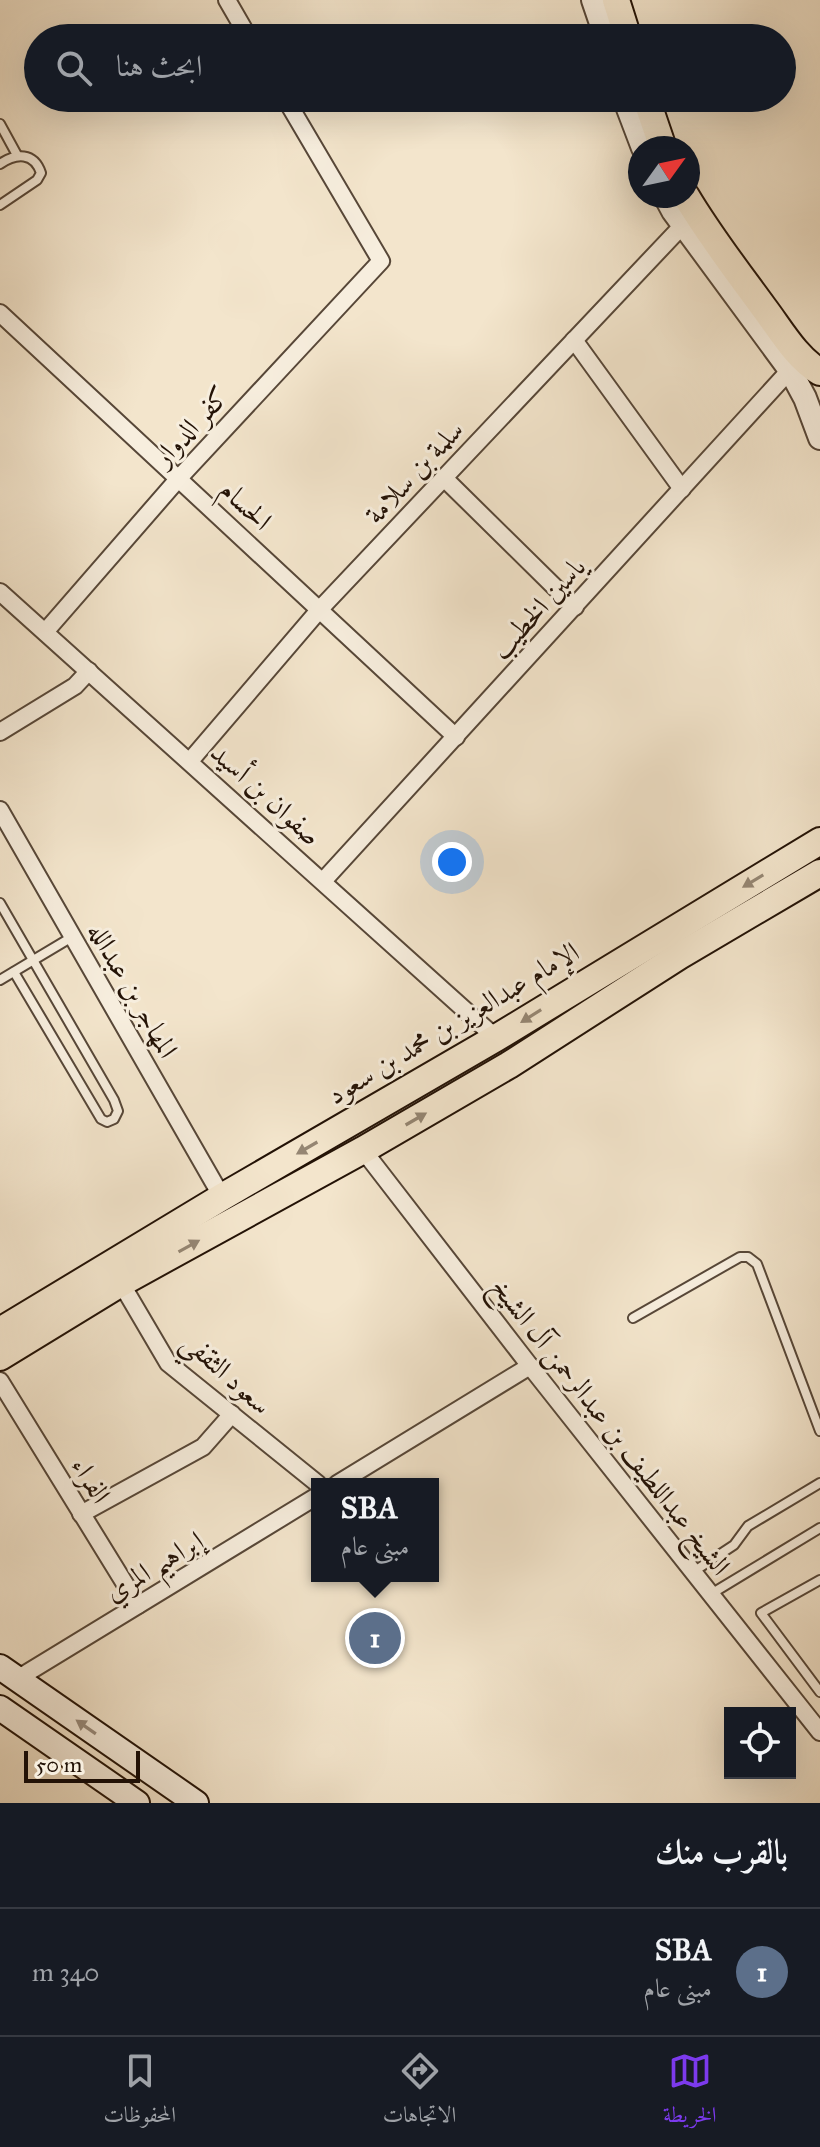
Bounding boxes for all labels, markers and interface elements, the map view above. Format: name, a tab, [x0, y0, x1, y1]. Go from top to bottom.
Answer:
search box	[24, 24, 796, 112]
icon: search	[52, 46, 96, 90]
text: ابحث هنا	[116, 48, 202, 84]
north arrow	[628, 136, 700, 208]
street label: كفر الدوار	[143, 379, 237, 476]
street label: سلمة بن سلامة	[357, 413, 471, 531]
street label: الحسام	[208, 472, 279, 543]
street label: ياسين الخطيب	[483, 548, 594, 666]
street label: صفوان بن أسيد	[203, 734, 330, 853]
your location	[432, 842, 472, 882]
one-way arrow	[742, 874, 764, 888]
street label: المهاجر بن عبدالله	[80, 916, 186, 1064]
street label: الإمام عبدالعزيز بن محمد بن سعود	[321, 934, 589, 1118]
one-way arrow	[520, 1009, 542, 1023]
one-way arrow	[405, 1112, 427, 1126]
one-way arrow	[295, 1141, 318, 1155]
one-way arrow	[178, 1239, 200, 1253]
street label: الشيخ عبداللطيف بن عبدالرحمن آل الشيخ	[478, 1270, 738, 1586]
street label: سعود الثقفي	[168, 1324, 279, 1430]
street label: الفراء	[63, 1450, 119, 1510]
popup	[311, 1478, 439, 1582]
text: SBA	[341, 1490, 398, 1526]
street label: إبراهيم المري	[98, 1522, 217, 1618]
text: مبنى عام	[341, 1530, 409, 1562]
pin: 1	[349, 1608, 401, 1668]
map controls	[724, 1707, 796, 1779]
button: locate	[724, 1707, 796, 1779]
one-way arrow	[76, 1720, 97, 1735]
scale bar	[24, 1747, 140, 1783]
text: 50 m	[36, 1751, 82, 1778]
text: بالقرب منك	[655, 1831, 788, 1872]
text: SBA	[655, 1932, 712, 1968]
text: 340 m	[32, 1956, 99, 1988]
text: 1	[757, 1956, 767, 1988]
text: مبنى عام	[643, 1972, 712, 2004]
tab: المحفوظات	[103, 2049, 176, 2136]
tab: الاتجاهات	[383, 2049, 456, 2136]
tab: الخريطة	[663, 2049, 717, 2136]

